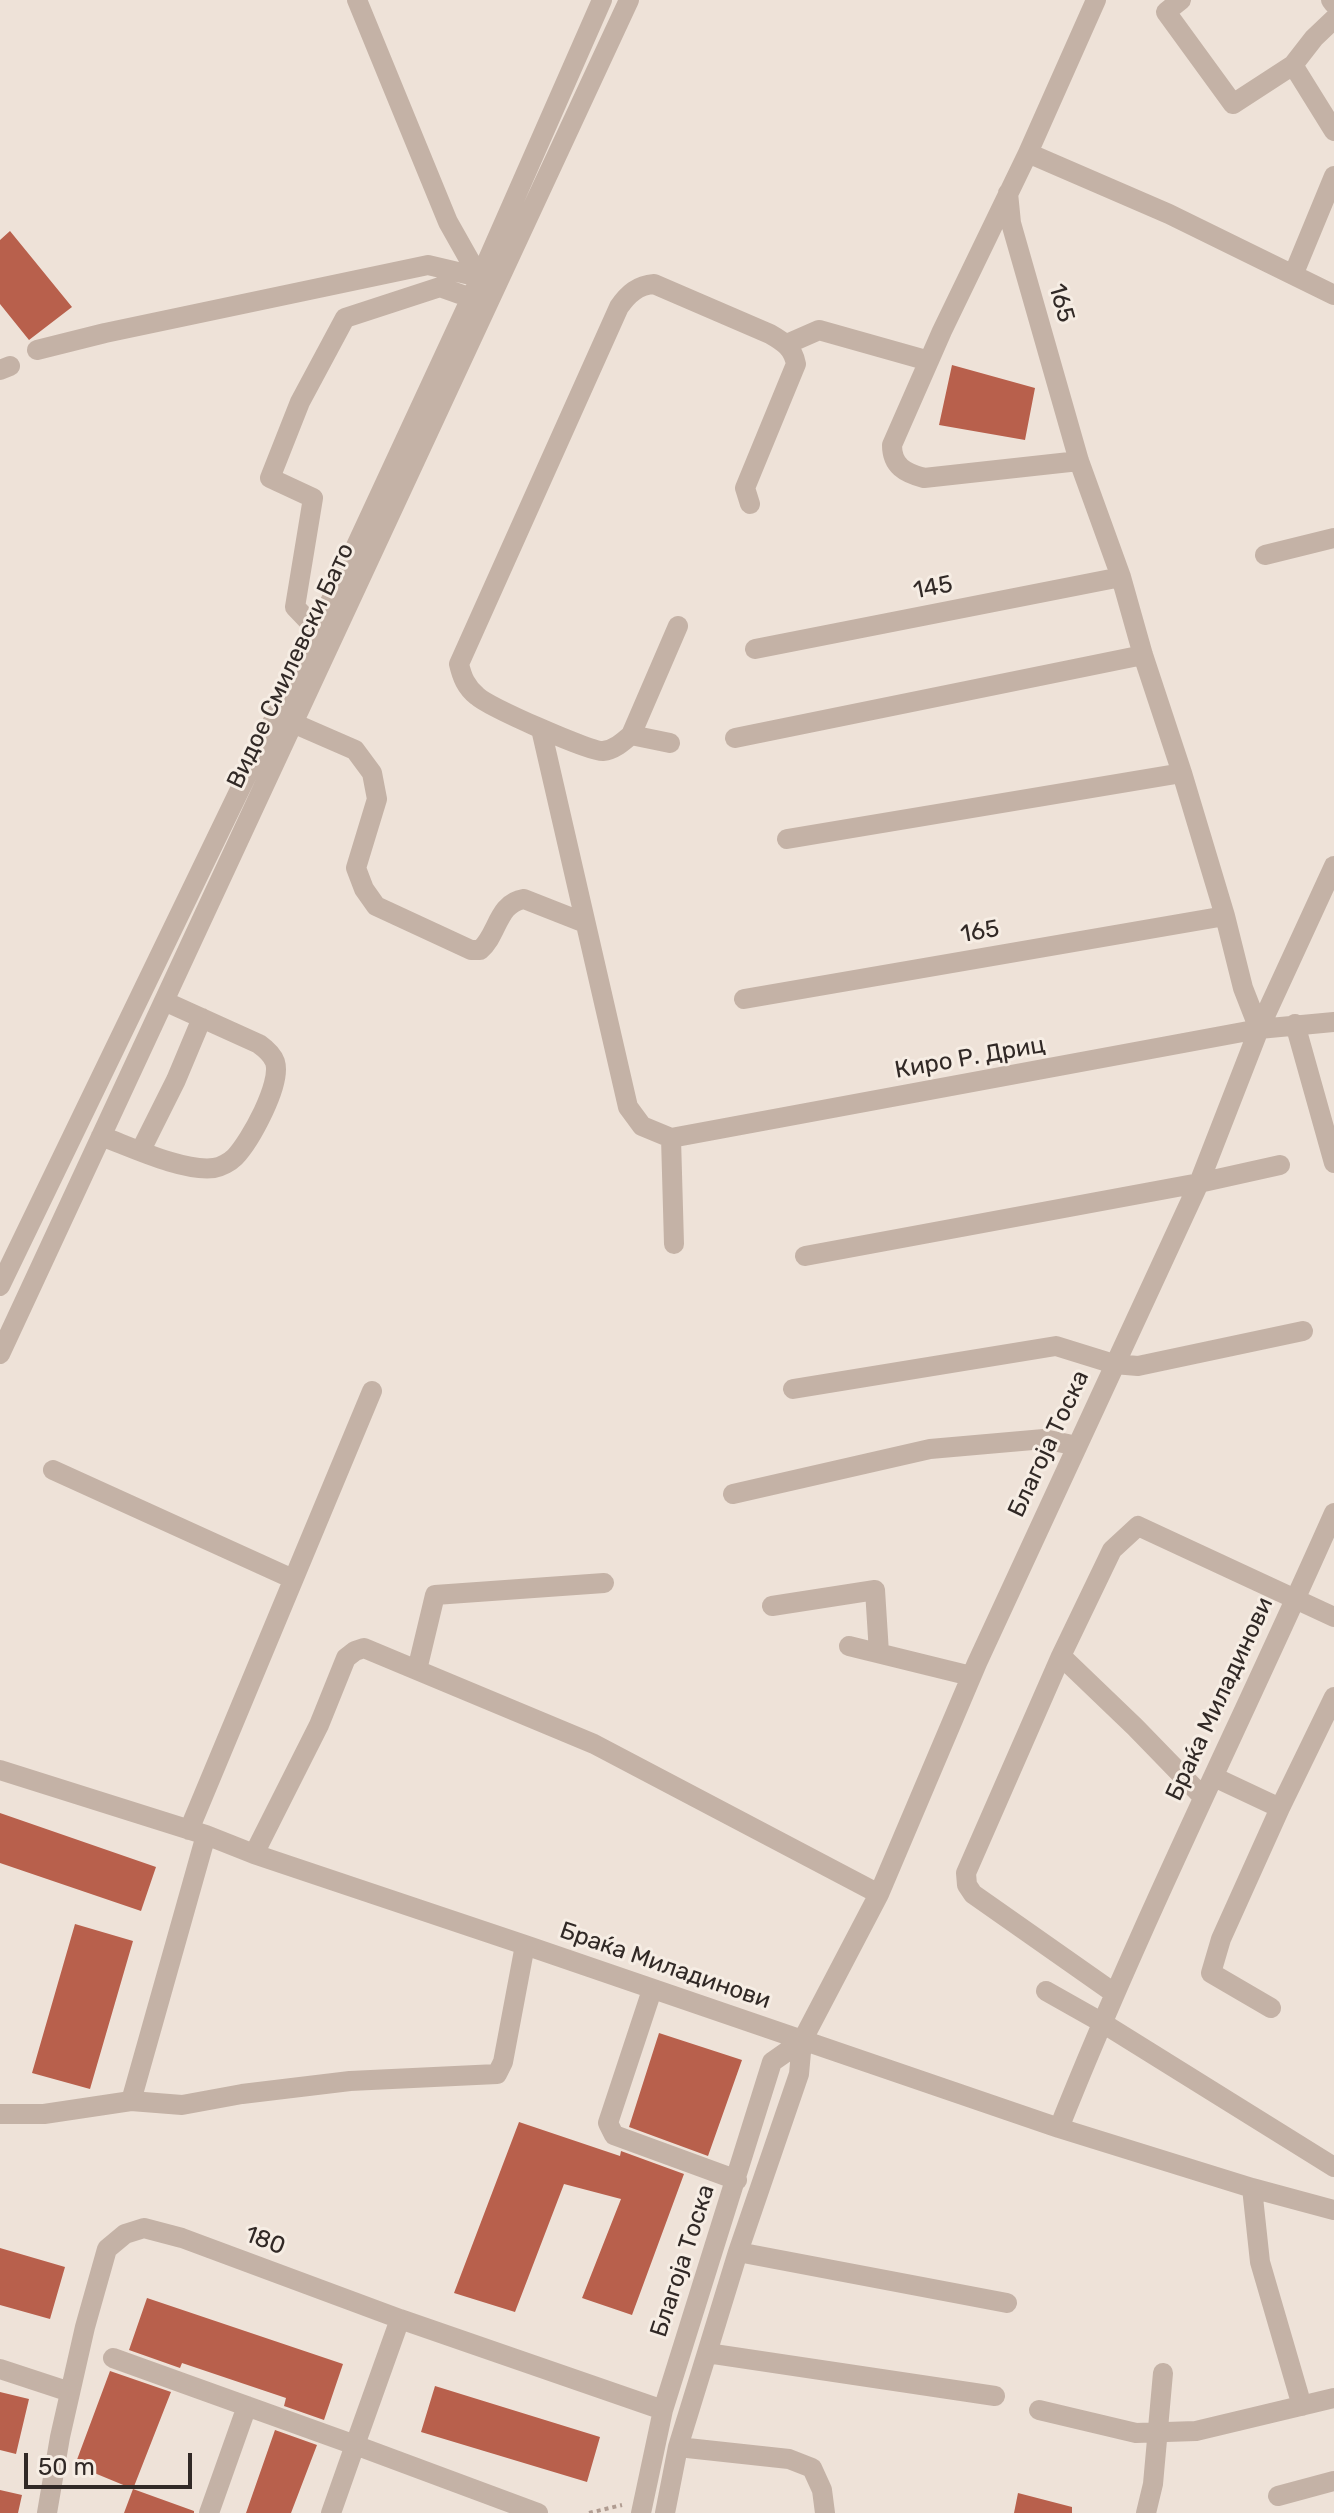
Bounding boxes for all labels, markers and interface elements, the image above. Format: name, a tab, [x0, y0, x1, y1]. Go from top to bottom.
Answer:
street label: 165	[1042, 280, 1080, 326]
street label: Видое Смилевски Бато	[221, 539, 361, 793]
street label: 145	[911, 570, 955, 606]
street label: 165	[958, 914, 1002, 950]
street label: Киро Р. Дриц	[893, 1031, 1047, 1085]
street label: Благоја Тоска	[1002, 1366, 1096, 1522]
street label: Браќа Миладинови	[1160, 1593, 1280, 1805]
street label: Браќа Миладинови	[556, 1916, 774, 2016]
street label: Благоја Тоска	[645, 2181, 721, 2341]
street label: 180	[241, 2220, 289, 2262]
scale bar	[28, 2437, 196, 2487]
text: 50 m	[38, 2453, 95, 2481]

